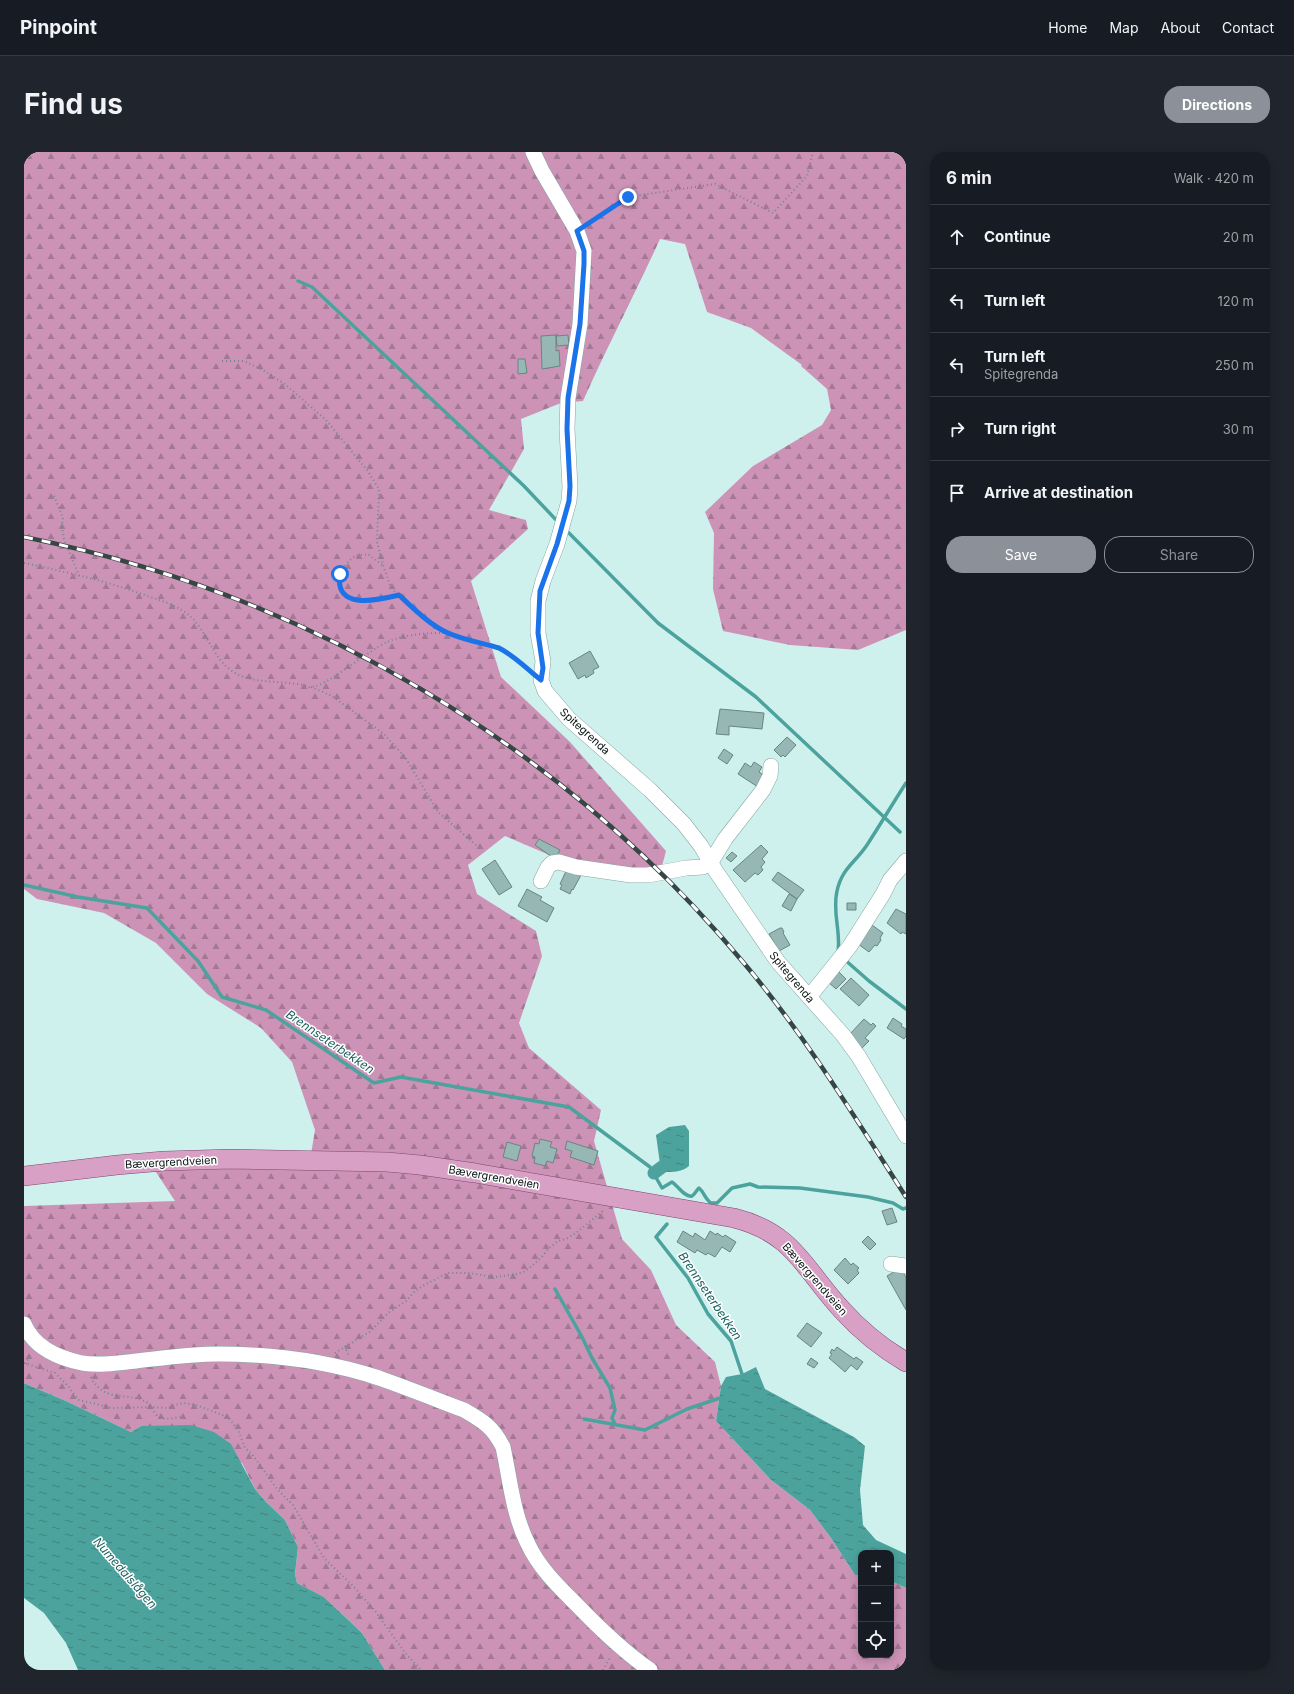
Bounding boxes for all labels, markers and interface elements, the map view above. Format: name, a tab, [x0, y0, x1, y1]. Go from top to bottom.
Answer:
text: Pinpoint	[20, 16, 97, 39]
text: Home	[1048, 19, 1087, 36]
text: Map	[1109, 19, 1139, 36]
text: About	[1161, 19, 1200, 36]
text: Contact	[1222, 19, 1274, 36]
button: Directions	[1164, 86, 1270, 123]
text: Find us	[24, 87, 123, 121]
text: 6 min	[946, 168, 992, 188]
text: Walk · 420 m	[1174, 170, 1254, 186]
route end	[619, 188, 637, 206]
icon: ahead	[946, 226, 968, 248]
text: Continue	[984, 227, 1051, 246]
text: 20 m	[1223, 229, 1254, 245]
icon: left	[946, 290, 968, 312]
text: Turn left	[984, 291, 1045, 310]
text: 120 m	[1218, 293, 1254, 309]
text: Turn left	[984, 347, 1045, 366]
icon: left	[946, 354, 968, 376]
text: 250 m	[1215, 357, 1254, 373]
text: Spitegrenda	[984, 366, 1058, 382]
icon: right	[946, 418, 968, 440]
text: Turn right	[984, 419, 1056, 438]
text: 30 m	[1223, 421, 1254, 437]
icon: arrive	[946, 482, 968, 504]
text: Arrive at destination	[984, 483, 1133, 502]
button: Save	[946, 536, 1096, 573]
button: Share	[1104, 536, 1254, 573]
route start	[331, 565, 349, 583]
street label: Spitegrenda	[557, 705, 613, 757]
street label: Spitegrenda	[766, 948, 818, 1006]
water label: Brennseterbekken	[283, 1007, 377, 1077]
street label: Bævergrendveien	[125, 1153, 217, 1171]
street label: Bævergrendveien	[447, 1162, 541, 1192]
street label: Bævergrendveien	[780, 1240, 850, 1318]
water label: Brennseterbekken	[675, 1249, 745, 1343]
water label: Numedalslågen	[90, 1534, 160, 1611]
map controls	[858, 1550, 894, 1658]
button: +	[858, 1550, 894, 1586]
button: −	[858, 1586, 894, 1622]
button: locate	[858, 1622, 894, 1658]

